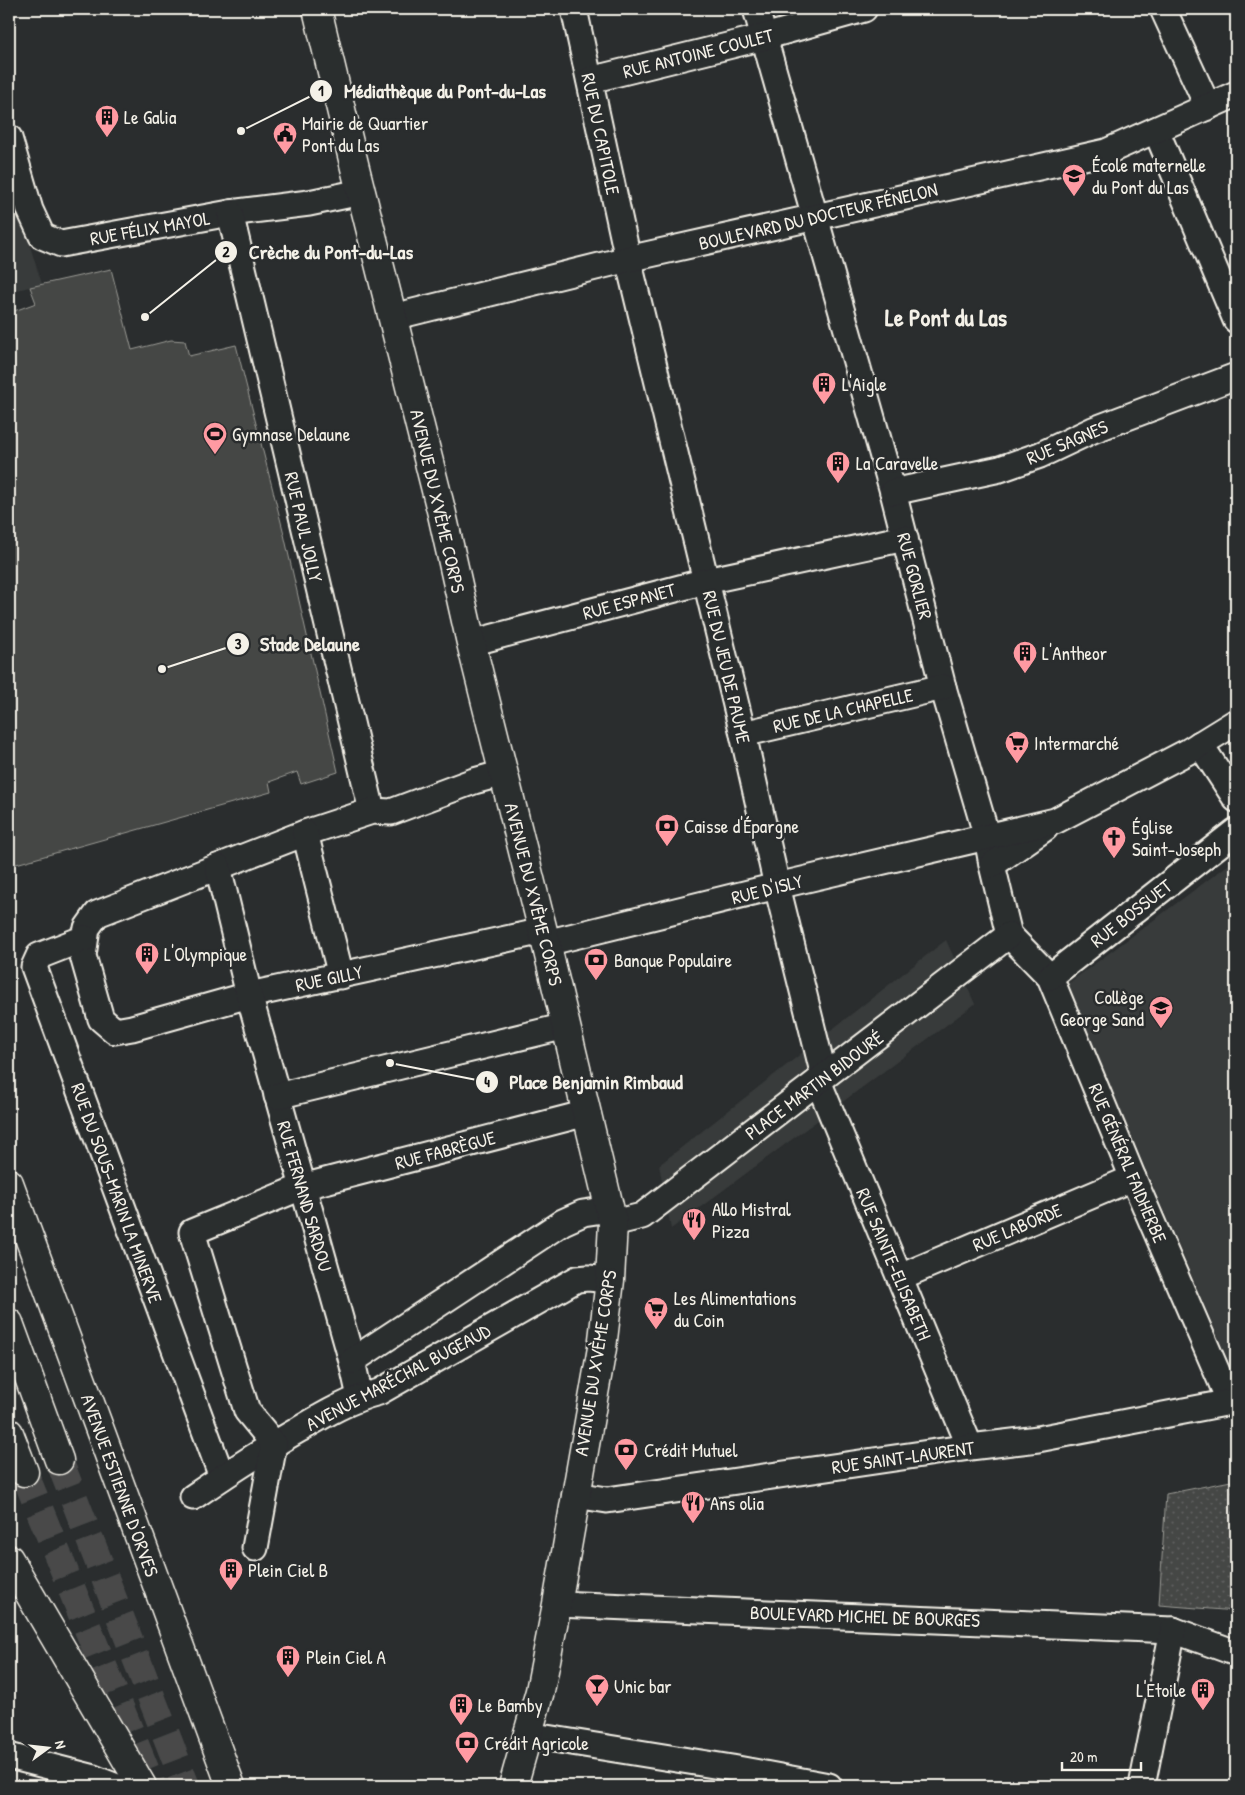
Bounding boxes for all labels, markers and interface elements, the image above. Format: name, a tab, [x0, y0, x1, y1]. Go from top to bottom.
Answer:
street label: RUE ANTOINE COULET	[620, 22, 777, 84]
street label: RUE DU CAPITOLE	[575, 71, 627, 198]
callout: Médiathèque du Pont-du-Las	[309, 74, 556, 109]
text: Médiathèque du Pont-du-Las	[344, 77, 546, 105]
text: 1	[318, 80, 324, 101]
building icon: Le Galia	[94, 104, 120, 138]
place label: Le Galia	[124, 104, 177, 130]
place label: Mairie de Quartier Pont du Las	[302, 110, 429, 158]
public building icon: Mairie de Quartier Pont du Las	[272, 121, 298, 155]
place label: École maternelle du Pont du Las	[1092, 152, 1207, 200]
school or university icon: École maternelle du Pont du Las	[1061, 163, 1087, 197]
street label: BOULEVARD DU DOCTEUR FÉNELON	[696, 176, 940, 256]
street label: RUE FÉLIX MAYOL	[88, 205, 212, 251]
callout: Crèche du Pont-du-Las	[214, 234, 423, 269]
text: Crèche du Pont-du-Las	[249, 238, 413, 265]
text: 2	[222, 241, 230, 262]
district label: Le Pont du Las	[885, 301, 1007, 333]
building icon: L'Aigle	[811, 371, 837, 405]
place label: L'Aigle	[842, 371, 887, 397]
street label: AVENUE DU XVÈME CORPS	[404, 407, 472, 596]
street label: RUE SAGNES	[1022, 413, 1112, 471]
sports icon: Gymnase Delaune	[202, 421, 228, 455]
place label: Gymnase Delaune	[232, 421, 351, 447]
building icon: La Caravelle	[825, 450, 851, 484]
place label: La Caravelle	[856, 450, 939, 476]
street label: RUE PAUL JOLLY	[279, 469, 329, 585]
street label: RUE GORLIER	[891, 530, 939, 623]
street label: RUE ESPANET	[580, 576, 679, 626]
street label: RUE DU JEU DE PAUME	[697, 588, 757, 747]
callout: Stade Delaune	[225, 626, 370, 661]
text: Stade Delaune	[260, 630, 360, 657]
text: 3	[235, 633, 242, 654]
building icon: L'Antheor	[1012, 640, 1038, 674]
place label: L'Antheor	[1042, 640, 1108, 666]
street label: RUE DE LA CHAPELLE	[770, 681, 916, 739]
supermarket icon: Intermarché	[1004, 730, 1030, 764]
place label: Intermarché	[1034, 730, 1120, 756]
street label: AVENUE DU XVÈME CORPS	[499, 800, 569, 988]
bank icon: Caisse d'Épargne	[654, 813, 680, 847]
place label: Caisse d'Épargne	[684, 813, 800, 839]
place label: Église Saint-Joseph	[1132, 814, 1221, 862]
church icon: Église Saint-Joseph	[1101, 825, 1127, 859]
street label: RUE D'ISLY	[729, 867, 806, 910]
street label: RUE BOSSUET	[1085, 872, 1178, 953]
building icon: L'Olympique	[134, 941, 160, 975]
place label: L'Olympique	[164, 941, 248, 967]
bank icon: Banque Populaire	[583, 947, 609, 981]
place label: Banque Populaire	[614, 947, 733, 973]
street label: RUE GILLY	[293, 958, 366, 998]
place label: Collège George Sand	[1060, 984, 1145, 1032]
school or university icon: Collège George Sand	[1148, 995, 1174, 1029]
street label: PLACE MARTIN BIDOURÉ	[740, 1024, 889, 1146]
callout: Place Benjamin Rimbaud	[474, 1065, 693, 1100]
text: Place Benjamin Rimbaud	[509, 1068, 683, 1095]
text: 4	[484, 1071, 490, 1092]
street label: RUE DU SOUS-MARIN LA MINERVE	[65, 1079, 169, 1307]
street label: RUE GÉNÉRAL FAIDHERBE	[1083, 1079, 1174, 1247]
street label: RUE FERNAND SARDOU	[271, 1118, 339, 1274]
street label: RUE FABRÈGUE	[392, 1124, 499, 1176]
street label: RUE SAINTE-ELISABETH	[850, 1184, 938, 1344]
place label: Allo Mistral Pizza	[712, 1196, 792, 1244]
street label: RUE LABORDE	[968, 1196, 1066, 1257]
restaurant icon: Allo Mistral Pizza	[681, 1207, 707, 1241]
street label: AVENUE DU XVÈME CORPS	[567, 1268, 623, 1458]
place label: Les Alimentations du Coin	[674, 1285, 796, 1333]
supermarket icon: Les Alimentations du Coin	[643, 1296, 669, 1330]
street label: AVENUE MARÉCHAL BUGEAUD	[301, 1317, 495, 1437]
street label: AVENUE ESTIENNE D'ORVES	[75, 1390, 165, 1580]
street label: RUE SAINT-LAURENT	[830, 1434, 977, 1480]
bank icon: Crédit Mutuel	[613, 1437, 639, 1471]
place label: Crédit Mutuel	[644, 1437, 738, 1463]
restaurant icon: Ans olia	[680, 1490, 706, 1524]
place label: Ans olia	[710, 1490, 765, 1516]
building icon: Plein Ciel B	[218, 1557, 244, 1591]
place label: Plein Ciel B	[248, 1557, 328, 1583]
street label: BOULEVARD MICHEL DE BOURGES	[749, 1599, 981, 1633]
building icon: Plein Ciel A	[275, 1644, 301, 1678]
place label: Plein Ciel A	[306, 1644, 386, 1670]
bar icon: Unic bar	[584, 1673, 610, 1707]
place label: Unic bar	[614, 1673, 672, 1699]
place label: L'Etoile	[1136, 1677, 1186, 1703]
building icon: L'Etoile	[1190, 1677, 1216, 1711]
building icon: Le Bamby	[448, 1692, 474, 1726]
place label: Le Bamby	[478, 1692, 543, 1718]
north arrow	[22, 1722, 72, 1772]
bank icon: Crédit Agricole	[454, 1730, 480, 1764]
place label: Crédit Agricole	[484, 1730, 589, 1756]
text: N	[51, 1738, 71, 1751]
scale bar	[1062, 1740, 1141, 1772]
text: 20 m	[1070, 1746, 1097, 1767]

